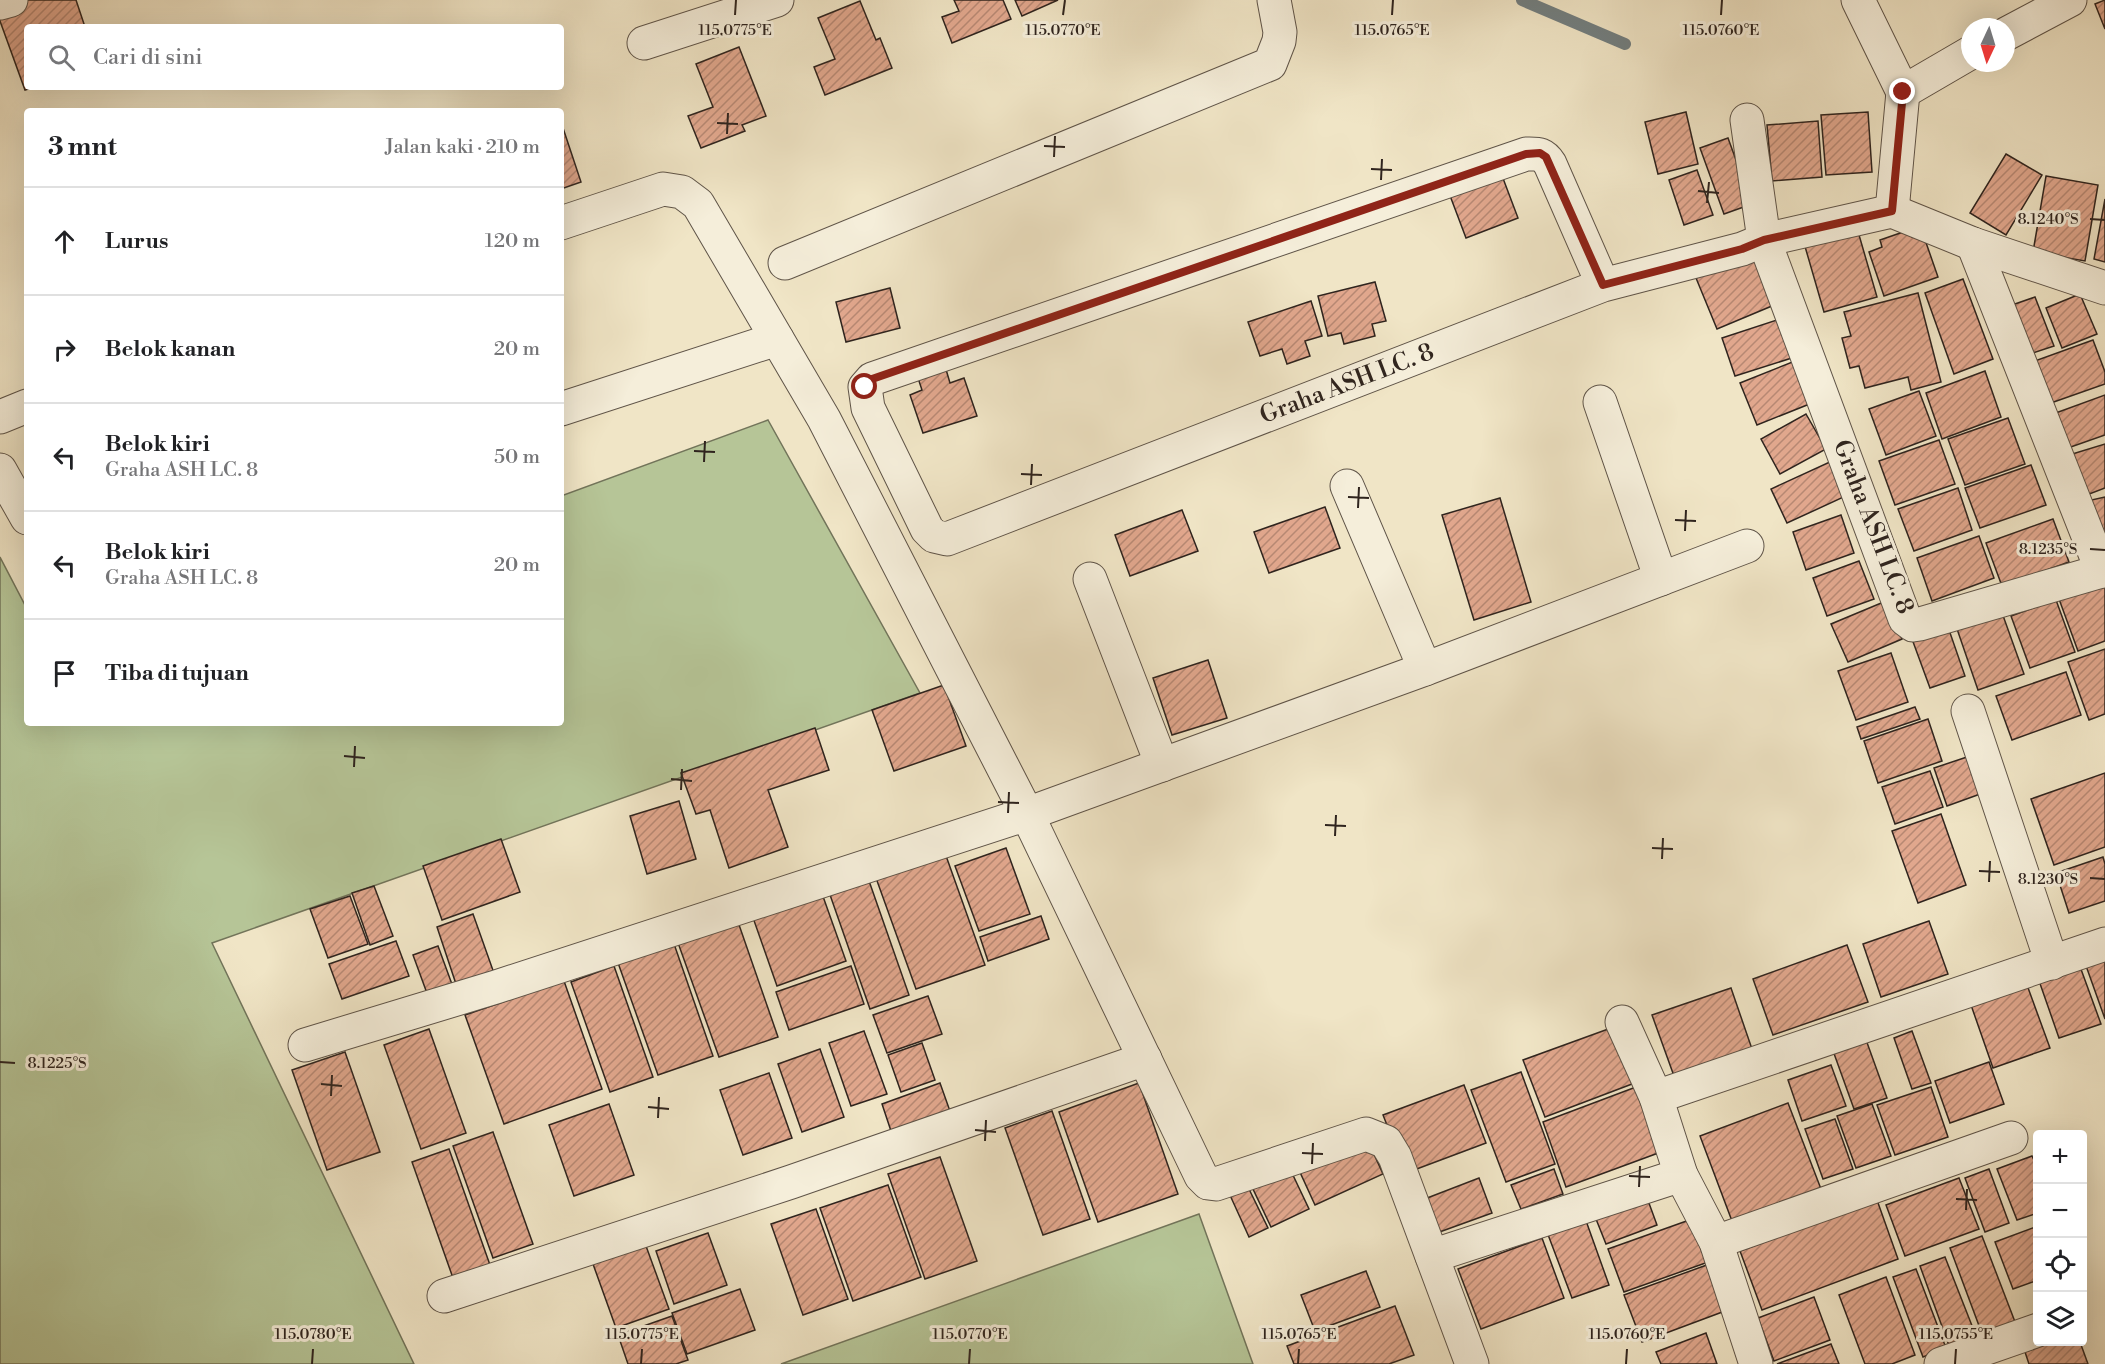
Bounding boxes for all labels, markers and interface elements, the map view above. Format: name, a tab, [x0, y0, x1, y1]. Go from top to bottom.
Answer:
north arrow	[1961, 18, 2015, 72]
text: 115.0775°E	[698, 21, 772, 40]
text: 115.0770°E	[1025, 21, 1101, 40]
text: 115.0765°E	[1354, 21, 1430, 40]
text: 115.0760°E	[1683, 21, 1759, 40]
search box	[24, 24, 564, 90]
icon: search	[45, 41, 78, 74]
text: Cari di sini	[93, 44, 203, 71]
route end	[1889, 78, 1915, 104]
text: 3 mnt	[48, 131, 117, 163]
text: Jalan kaki · 210 m	[385, 135, 540, 160]
text: 8.1240°S	[2017, 210, 2079, 229]
icon: ahead	[48, 225, 81, 258]
text: Lurus	[105, 228, 168, 255]
text: 120 m	[485, 229, 540, 254]
icon: right	[48, 333, 81, 366]
text: Belok kanan	[105, 336, 235, 363]
text: 20 m	[494, 337, 540, 362]
street label: Graha ASH LC. 8	[1256, 337, 1438, 431]
route start	[851, 373, 877, 399]
text: Belok kiri	[105, 431, 210, 458]
street label: Graha ASH LC. 8	[1826, 436, 1920, 618]
icon: left	[48, 441, 81, 474]
text: 50 m	[494, 445, 540, 470]
text: Graha ASH LC. 8	[105, 458, 258, 483]
text: Belok kiri	[105, 539, 210, 566]
text: 8.1235°S	[2019, 540, 2077, 559]
icon: left	[48, 549, 81, 582]
text: 20 m	[494, 553, 540, 578]
text: Graha ASH LC. 8	[105, 566, 258, 591]
icon: arrive	[48, 657, 81, 690]
text: Tiba di tujuan	[105, 660, 249, 687]
text: 8.1230°S	[2018, 870, 2078, 889]
text: 8.1225°S	[27, 1054, 87, 1073]
map controls	[2033, 1130, 2087, 1346]
button: +	[2033, 1130, 2087, 1184]
button: −	[2033, 1184, 2087, 1238]
button: locate	[2033, 1238, 2087, 1292]
button: layers	[2033, 1292, 2087, 1346]
text: 115.0780°E	[274, 1325, 352, 1344]
text: 115.0775°E	[605, 1325, 679, 1344]
text: 115.0770°E	[932, 1325, 1008, 1344]
text: 115.0765°E	[1261, 1325, 1337, 1344]
text: 115.0760°E	[1589, 1325, 1665, 1344]
text: 115.0755°E	[1919, 1325, 1993, 1344]

